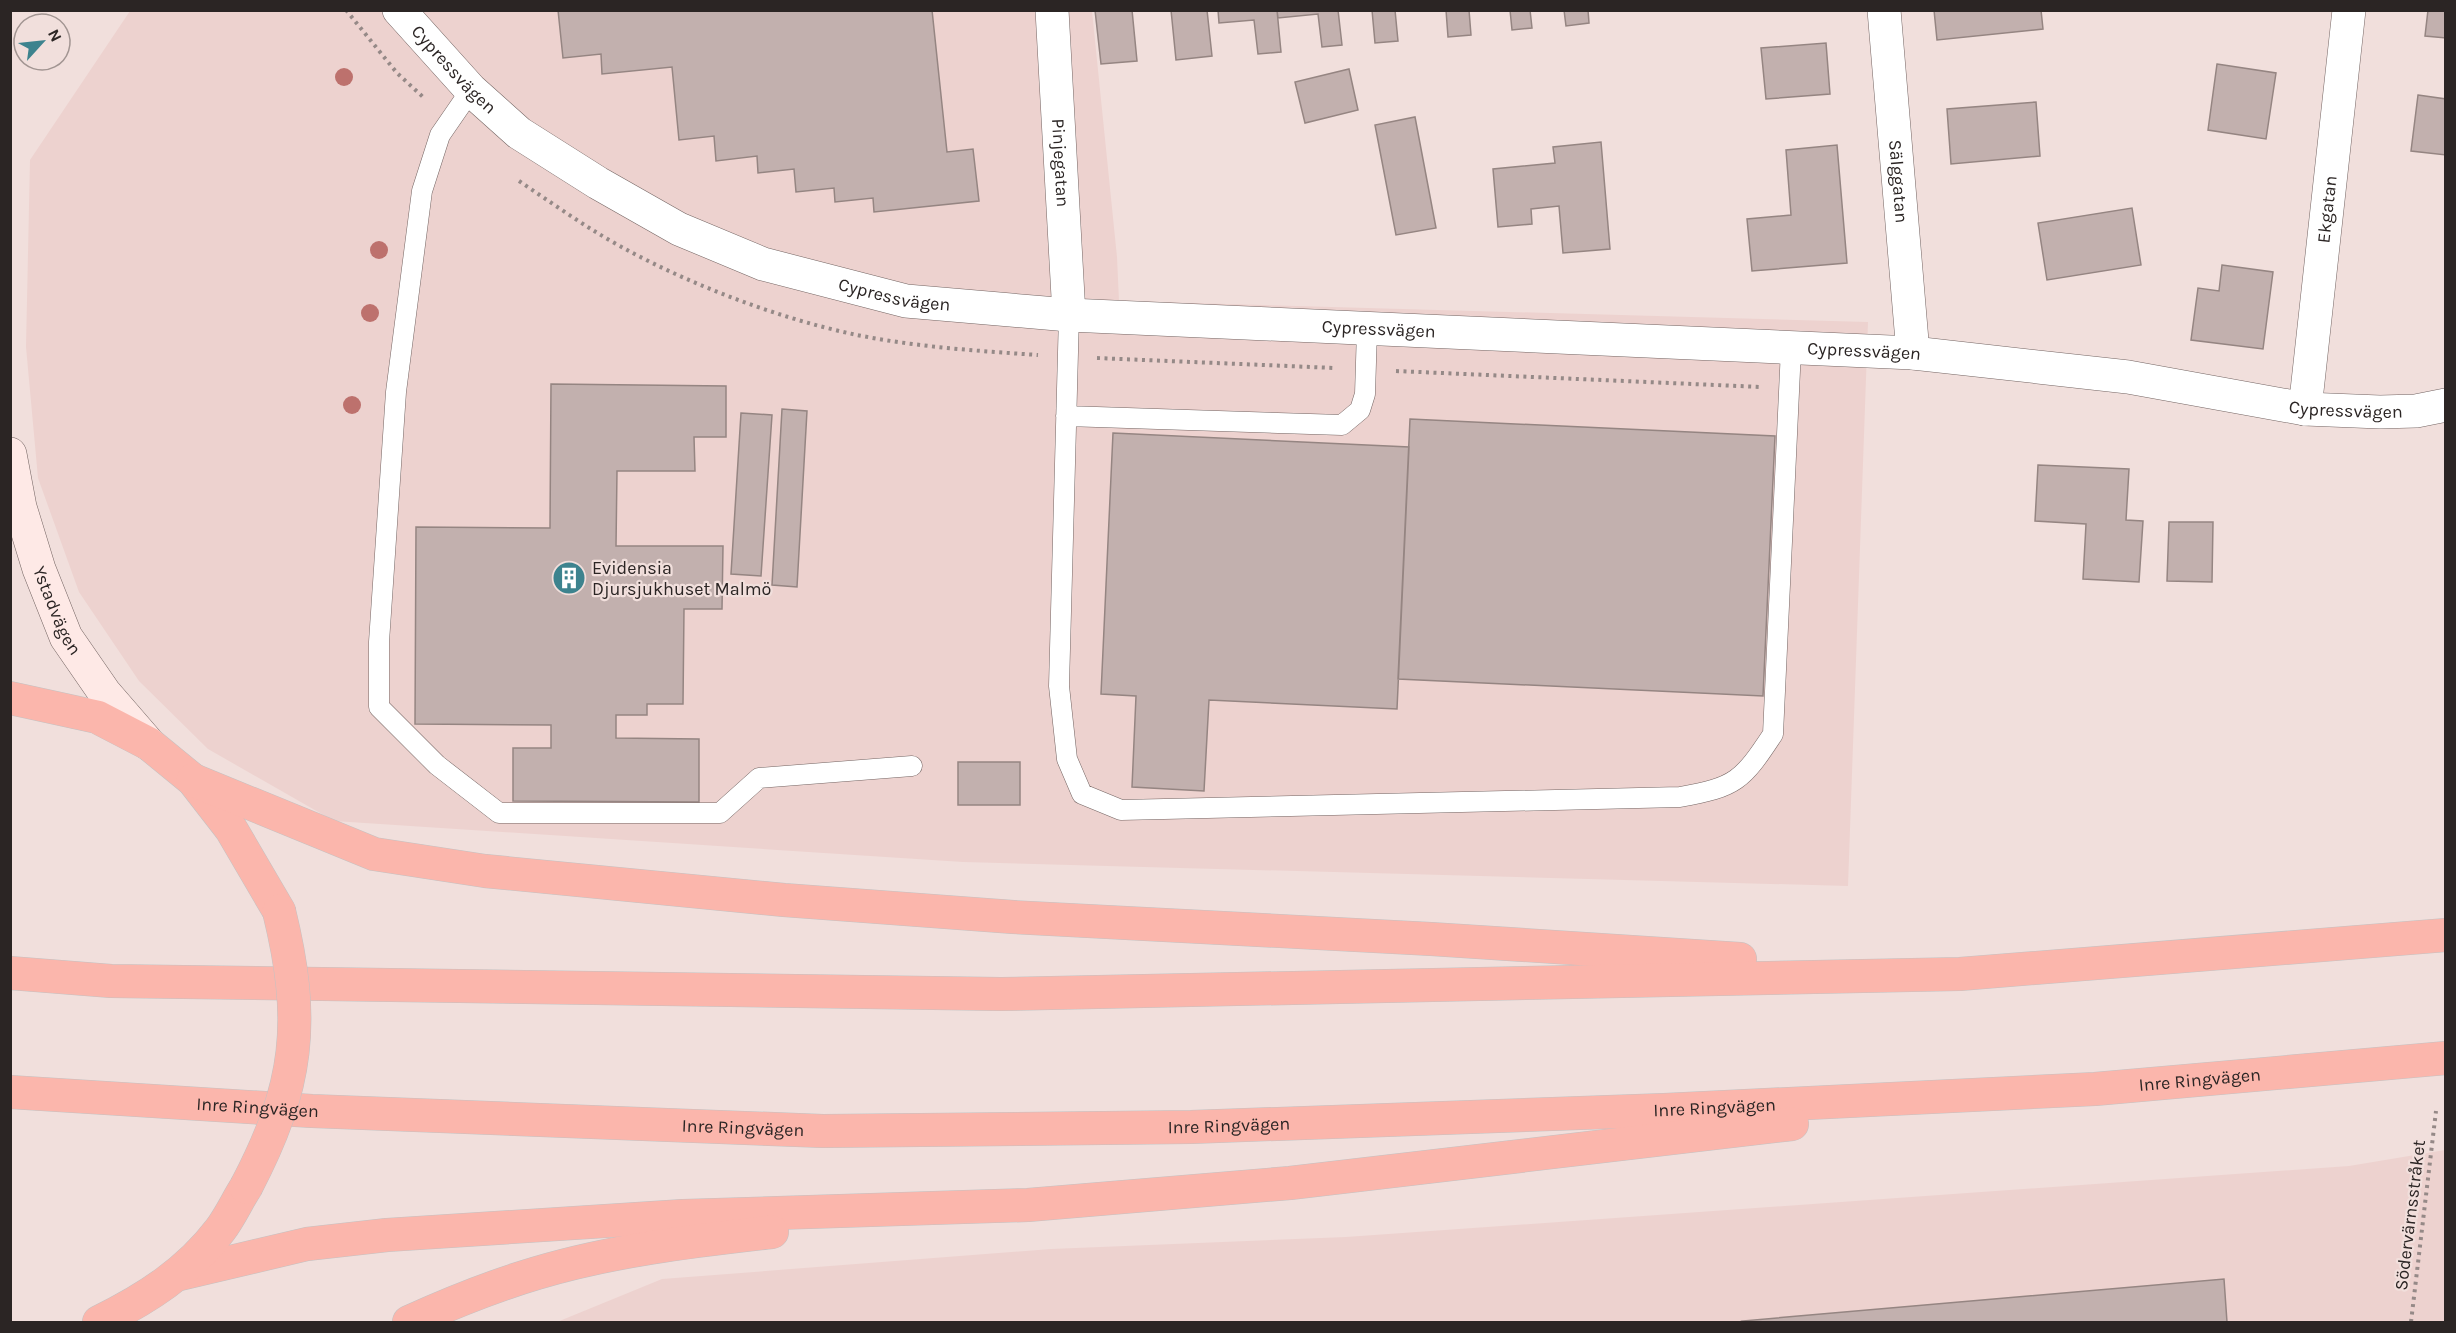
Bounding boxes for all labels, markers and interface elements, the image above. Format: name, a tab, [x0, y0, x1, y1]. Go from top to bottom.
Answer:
north arrow	[12, 12, 72, 72]
street label: Cypressvägen	[407, 21, 501, 118]
text: N	[44, 26, 66, 45]
street label: Pinjegatan	[1047, 118, 1074, 208]
street label: Sälggatan	[1884, 139, 1913, 224]
street label: Ekgatan	[2312, 174, 2342, 244]
street label: Cypressvägen	[836, 273, 951, 316]
street label: Cypressvägen	[1321, 315, 1436, 342]
street label: Cypressvägen	[1807, 337, 1922, 365]
street label: Cypressvägen	[2287, 395, 2403, 423]
place label: Evidensia Djursjukhuset Malmö	[592, 557, 771, 600]
building icon: Evidensia Djursjukhuset Malmö	[551, 560, 587, 596]
street label: Ystadvägen	[28, 563, 86, 659]
street label: Inre Ringvägen	[2138, 1063, 2262, 1096]
street label: Inre Ringvägen	[196, 1093, 319, 1122]
street label: Inre Ringvägen	[1653, 1094, 1776, 1121]
street label: Inre Ringvägen	[1168, 1112, 1291, 1138]
street label: Inre Ringvägen	[681, 1114, 805, 1141]
street label: Södervärnsstråket	[2390, 1138, 2430, 1292]

